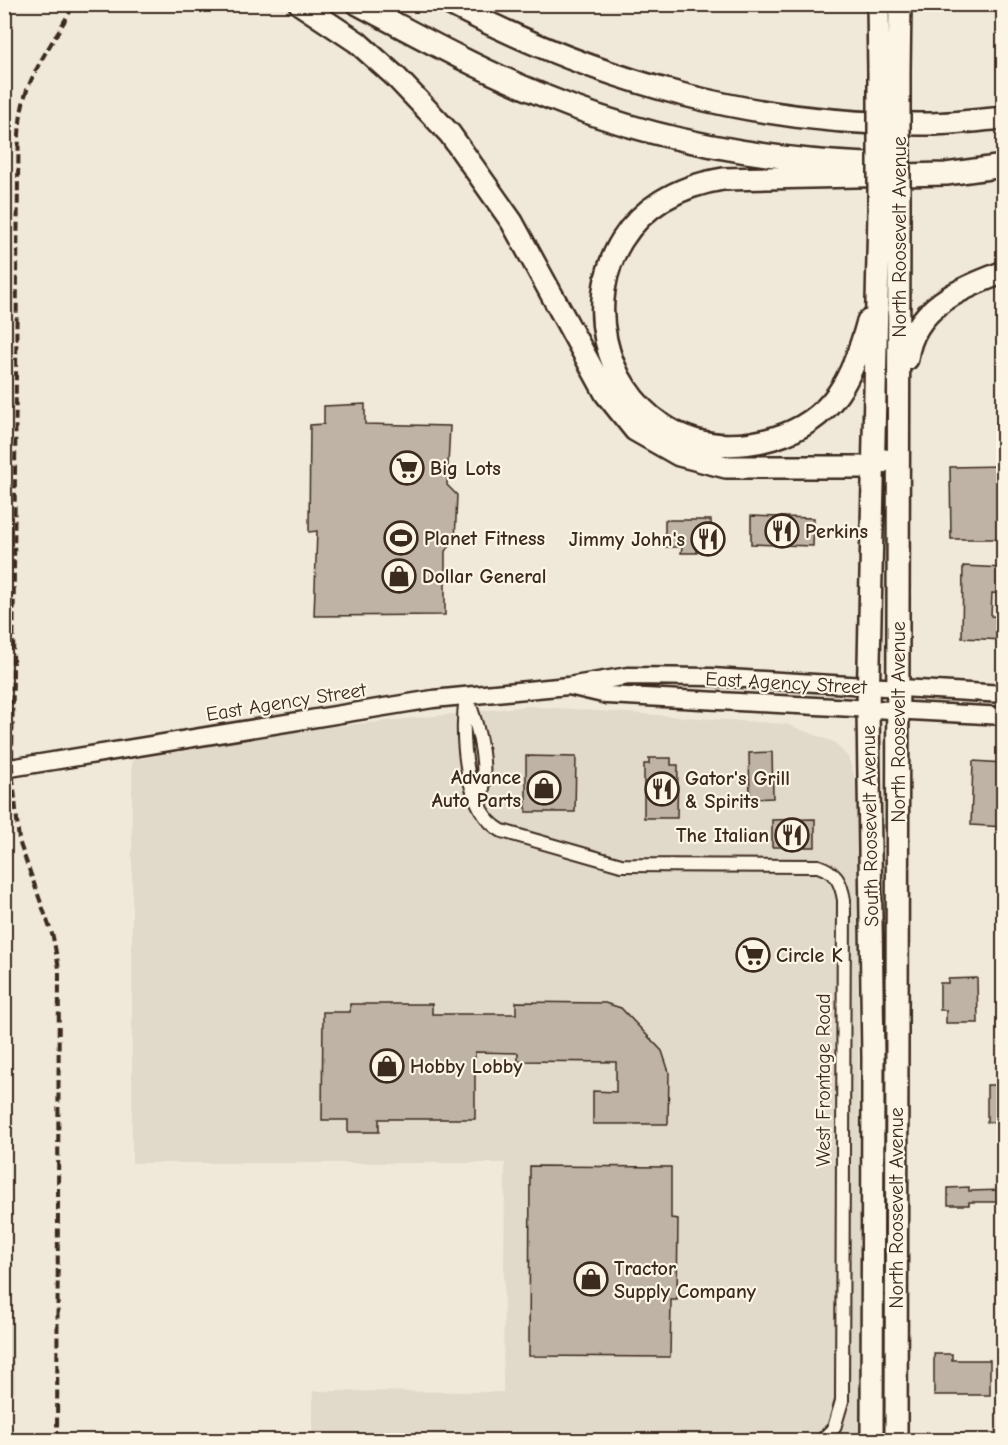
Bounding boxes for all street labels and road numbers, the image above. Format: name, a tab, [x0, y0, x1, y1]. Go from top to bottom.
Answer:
street label: North Roosevelt Avenue	[888, 136, 911, 338]
street label: North Roosevelt Avenue	[887, 621, 910, 823]
street label: East Agency Street	[705, 667, 869, 699]
street label: East Agency Street	[204, 678, 369, 726]
street label: South Roosevelt Avenue	[857, 725, 883, 927]
street label: West Frontage Road	[812, 993, 835, 1167]
street label: North Roosevelt Avenue	[885, 1107, 908, 1309]

